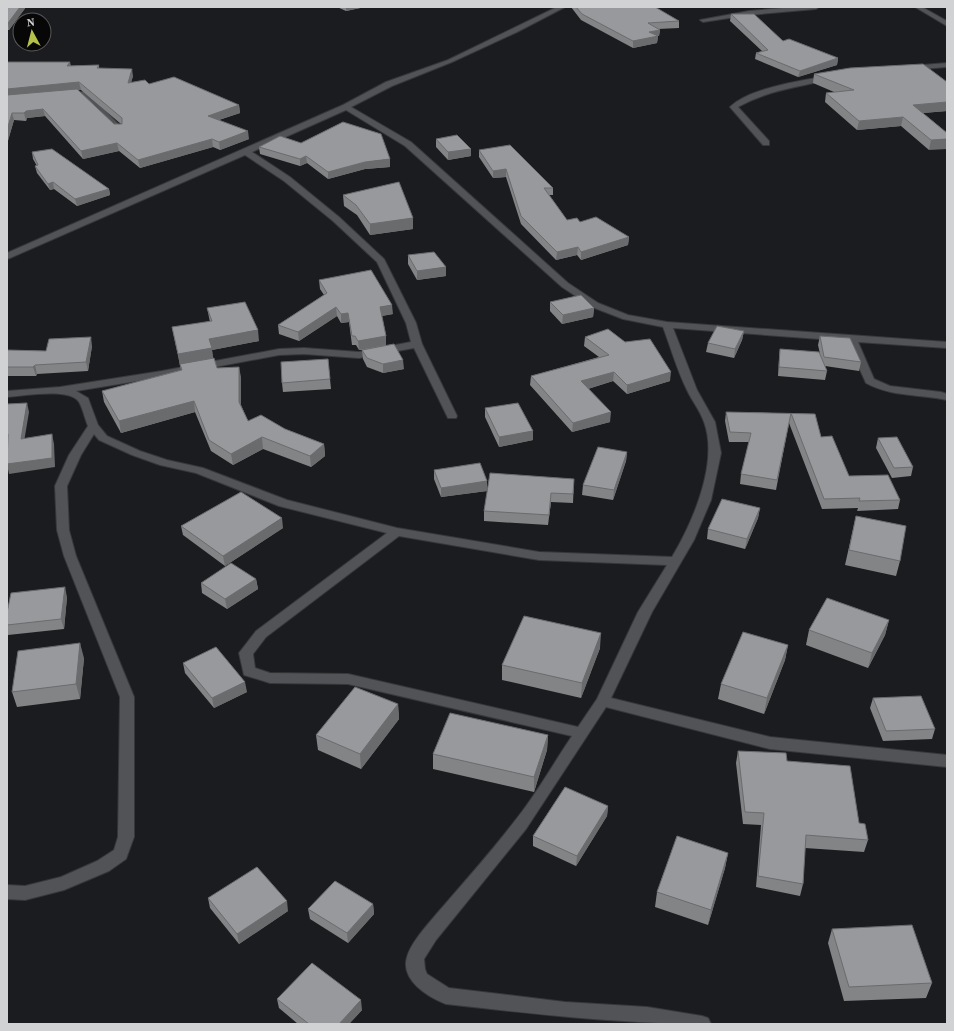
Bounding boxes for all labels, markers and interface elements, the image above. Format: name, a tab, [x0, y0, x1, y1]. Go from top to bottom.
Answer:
north arrow	[12, 12, 52, 52]
text: N	[26, 15, 36, 31]

